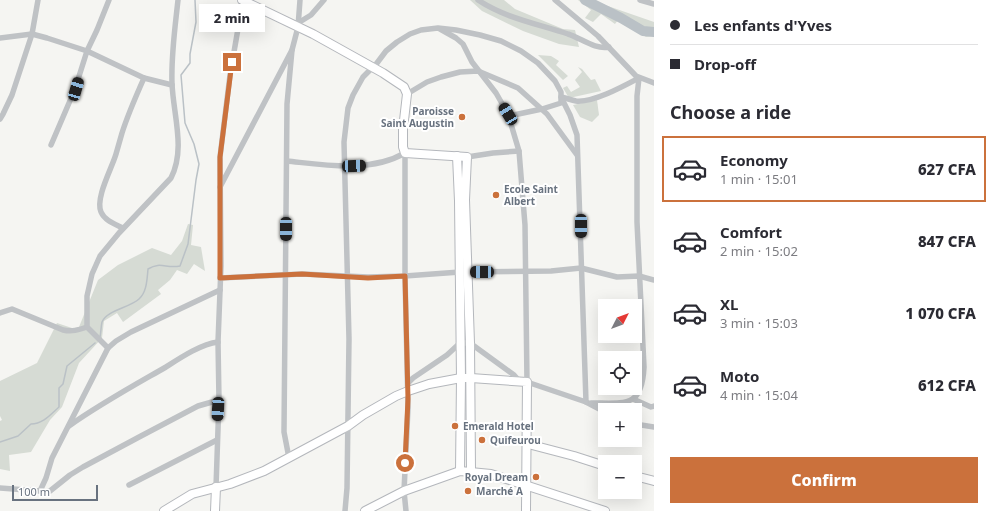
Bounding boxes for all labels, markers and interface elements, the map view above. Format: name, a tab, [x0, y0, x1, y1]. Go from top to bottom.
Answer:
callout: 2 min	[199, 4, 265, 32]
text: 2 min	[214, 9, 250, 27]
text: Les enfants d'Yves	[694, 15, 832, 35]
route end	[223, 53, 241, 71]
text: Drop-off	[694, 54, 756, 74]
car	[67, 76, 85, 102]
text: Choose a ride	[670, 100, 791, 124]
car	[497, 101, 519, 127]
place label: Paroisse Saint Augustin	[381, 104, 454, 130]
marker: Paroisse Saint Augustin	[457, 112, 467, 122]
text: Economy	[720, 150, 788, 170]
icon: car	[672, 151, 708, 187]
text: 627 CFA	[918, 159, 976, 179]
car	[342, 160, 366, 172]
text: 1 min · 15:01	[720, 170, 798, 188]
place label: Ecole Saint Albert	[504, 182, 559, 208]
marker: Ecole Saint Albert	[491, 190, 501, 200]
car	[575, 214, 587, 238]
car	[280, 217, 292, 241]
text: Comfort	[720, 222, 782, 242]
icon: car	[672, 223, 708, 259]
text: 847 CFA	[918, 231, 976, 251]
text: 2 min · 15:02	[720, 242, 798, 260]
car	[470, 266, 494, 278]
text: XL	[720, 294, 738, 314]
icon: car	[672, 295, 708, 331]
north arrow	[598, 299, 642, 343]
map controls	[598, 299, 642, 499]
text: 1 070 CFA	[905, 303, 976, 323]
text: 3 min · 15:03	[720, 314, 798, 332]
button: locate	[598, 351, 642, 395]
text: Moto	[720, 366, 759, 386]
icon: car	[672, 367, 708, 403]
text: 612 CFA	[918, 375, 976, 395]
text: 4 min · 15:04	[720, 386, 798, 404]
car	[211, 397, 225, 421]
button: +	[598, 403, 642, 447]
place label: Emerald Hotel	[463, 419, 534, 433]
marker: Emerald Hotel	[450, 421, 460, 431]
place label: Quifeurou	[490, 433, 541, 447]
marker: Quifeurou	[477, 435, 487, 445]
route start	[396, 454, 414, 472]
button: −	[598, 455, 642, 499]
button: Confirm	[670, 457, 978, 503]
place label: Royal Dream	[465, 470, 528, 484]
marker: Royal Dream	[531, 472, 541, 482]
scale bar	[12, 483, 98, 502]
text: 100 m	[18, 484, 50, 499]
place label: Marché A	[476, 484, 523, 498]
marker: Marché A	[463, 486, 473, 496]

